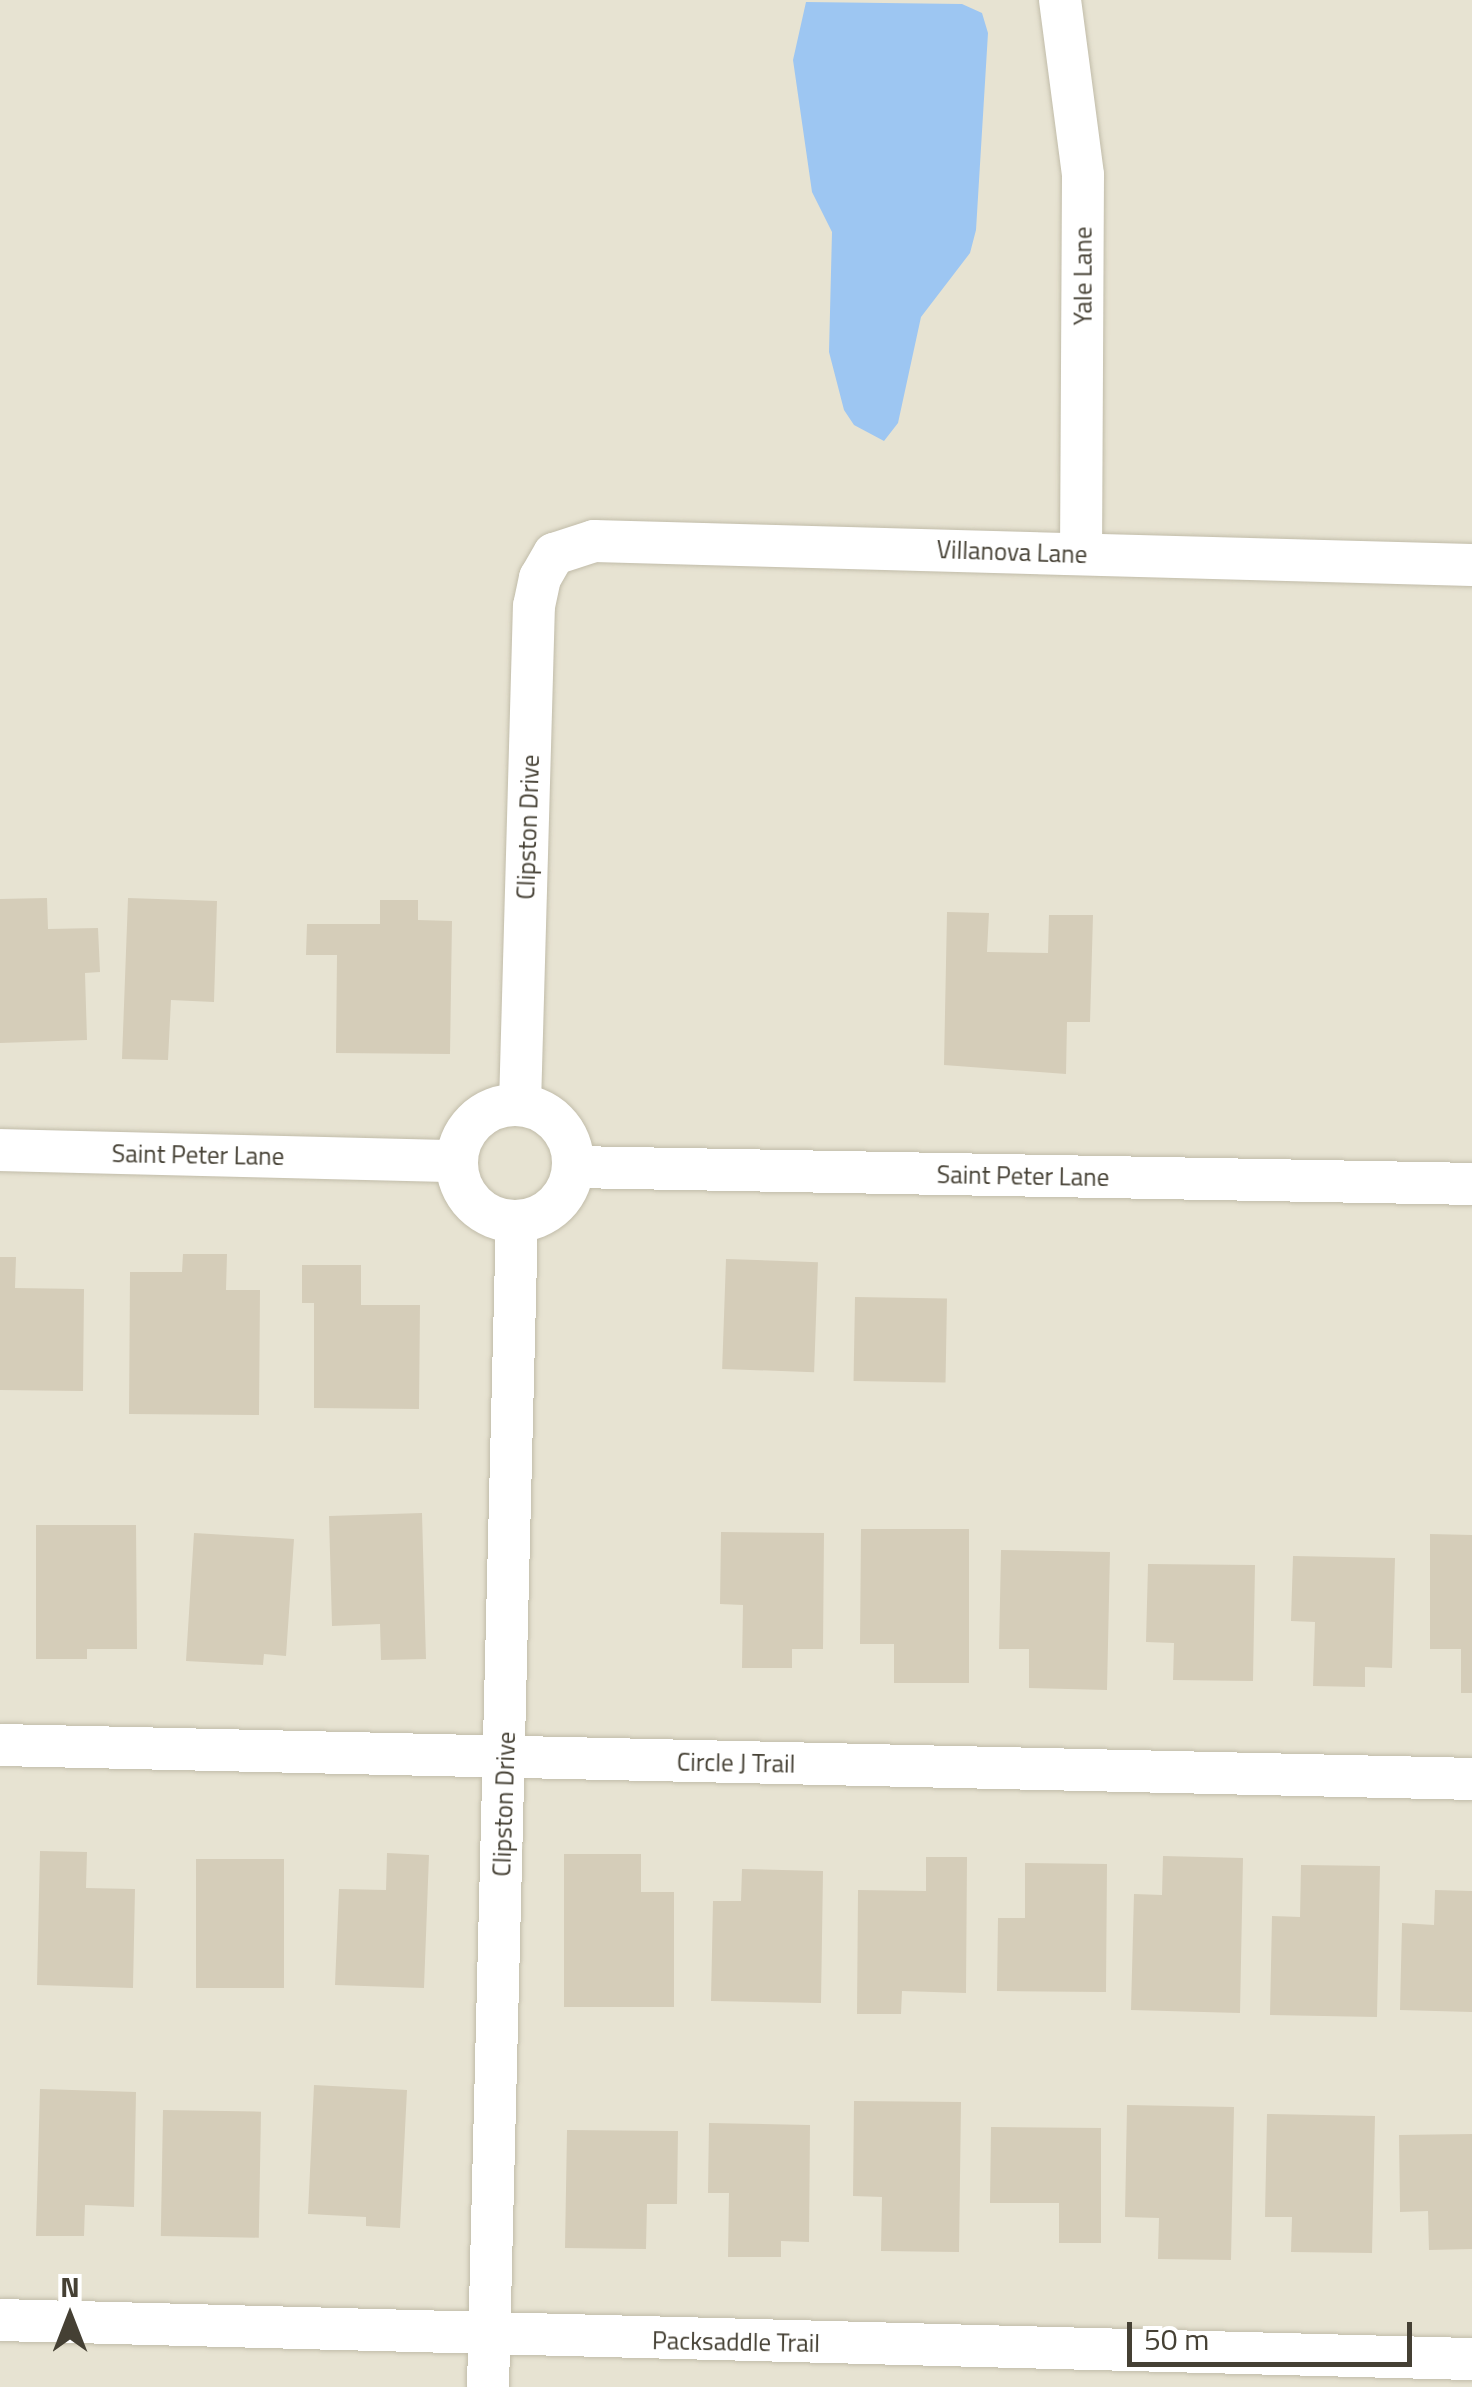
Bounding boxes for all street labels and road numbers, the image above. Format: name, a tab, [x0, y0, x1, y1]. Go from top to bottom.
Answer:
street label: Yale Lane	[1068, 227, 1098, 325]
street label: Villanova Lane	[936, 534, 1088, 570]
street label: Clipston Drive	[510, 754, 546, 900]
street label: Saint Peter Lane	[111, 1138, 285, 1172]
street label: Saint Peter Lane	[936, 1159, 1110, 1193]
street label: Clipston Drive	[486, 1731, 522, 1877]
street label: Circle J Trail	[677, 1747, 795, 1779]
street label: Packsaddle Trail	[652, 2326, 820, 2358]

